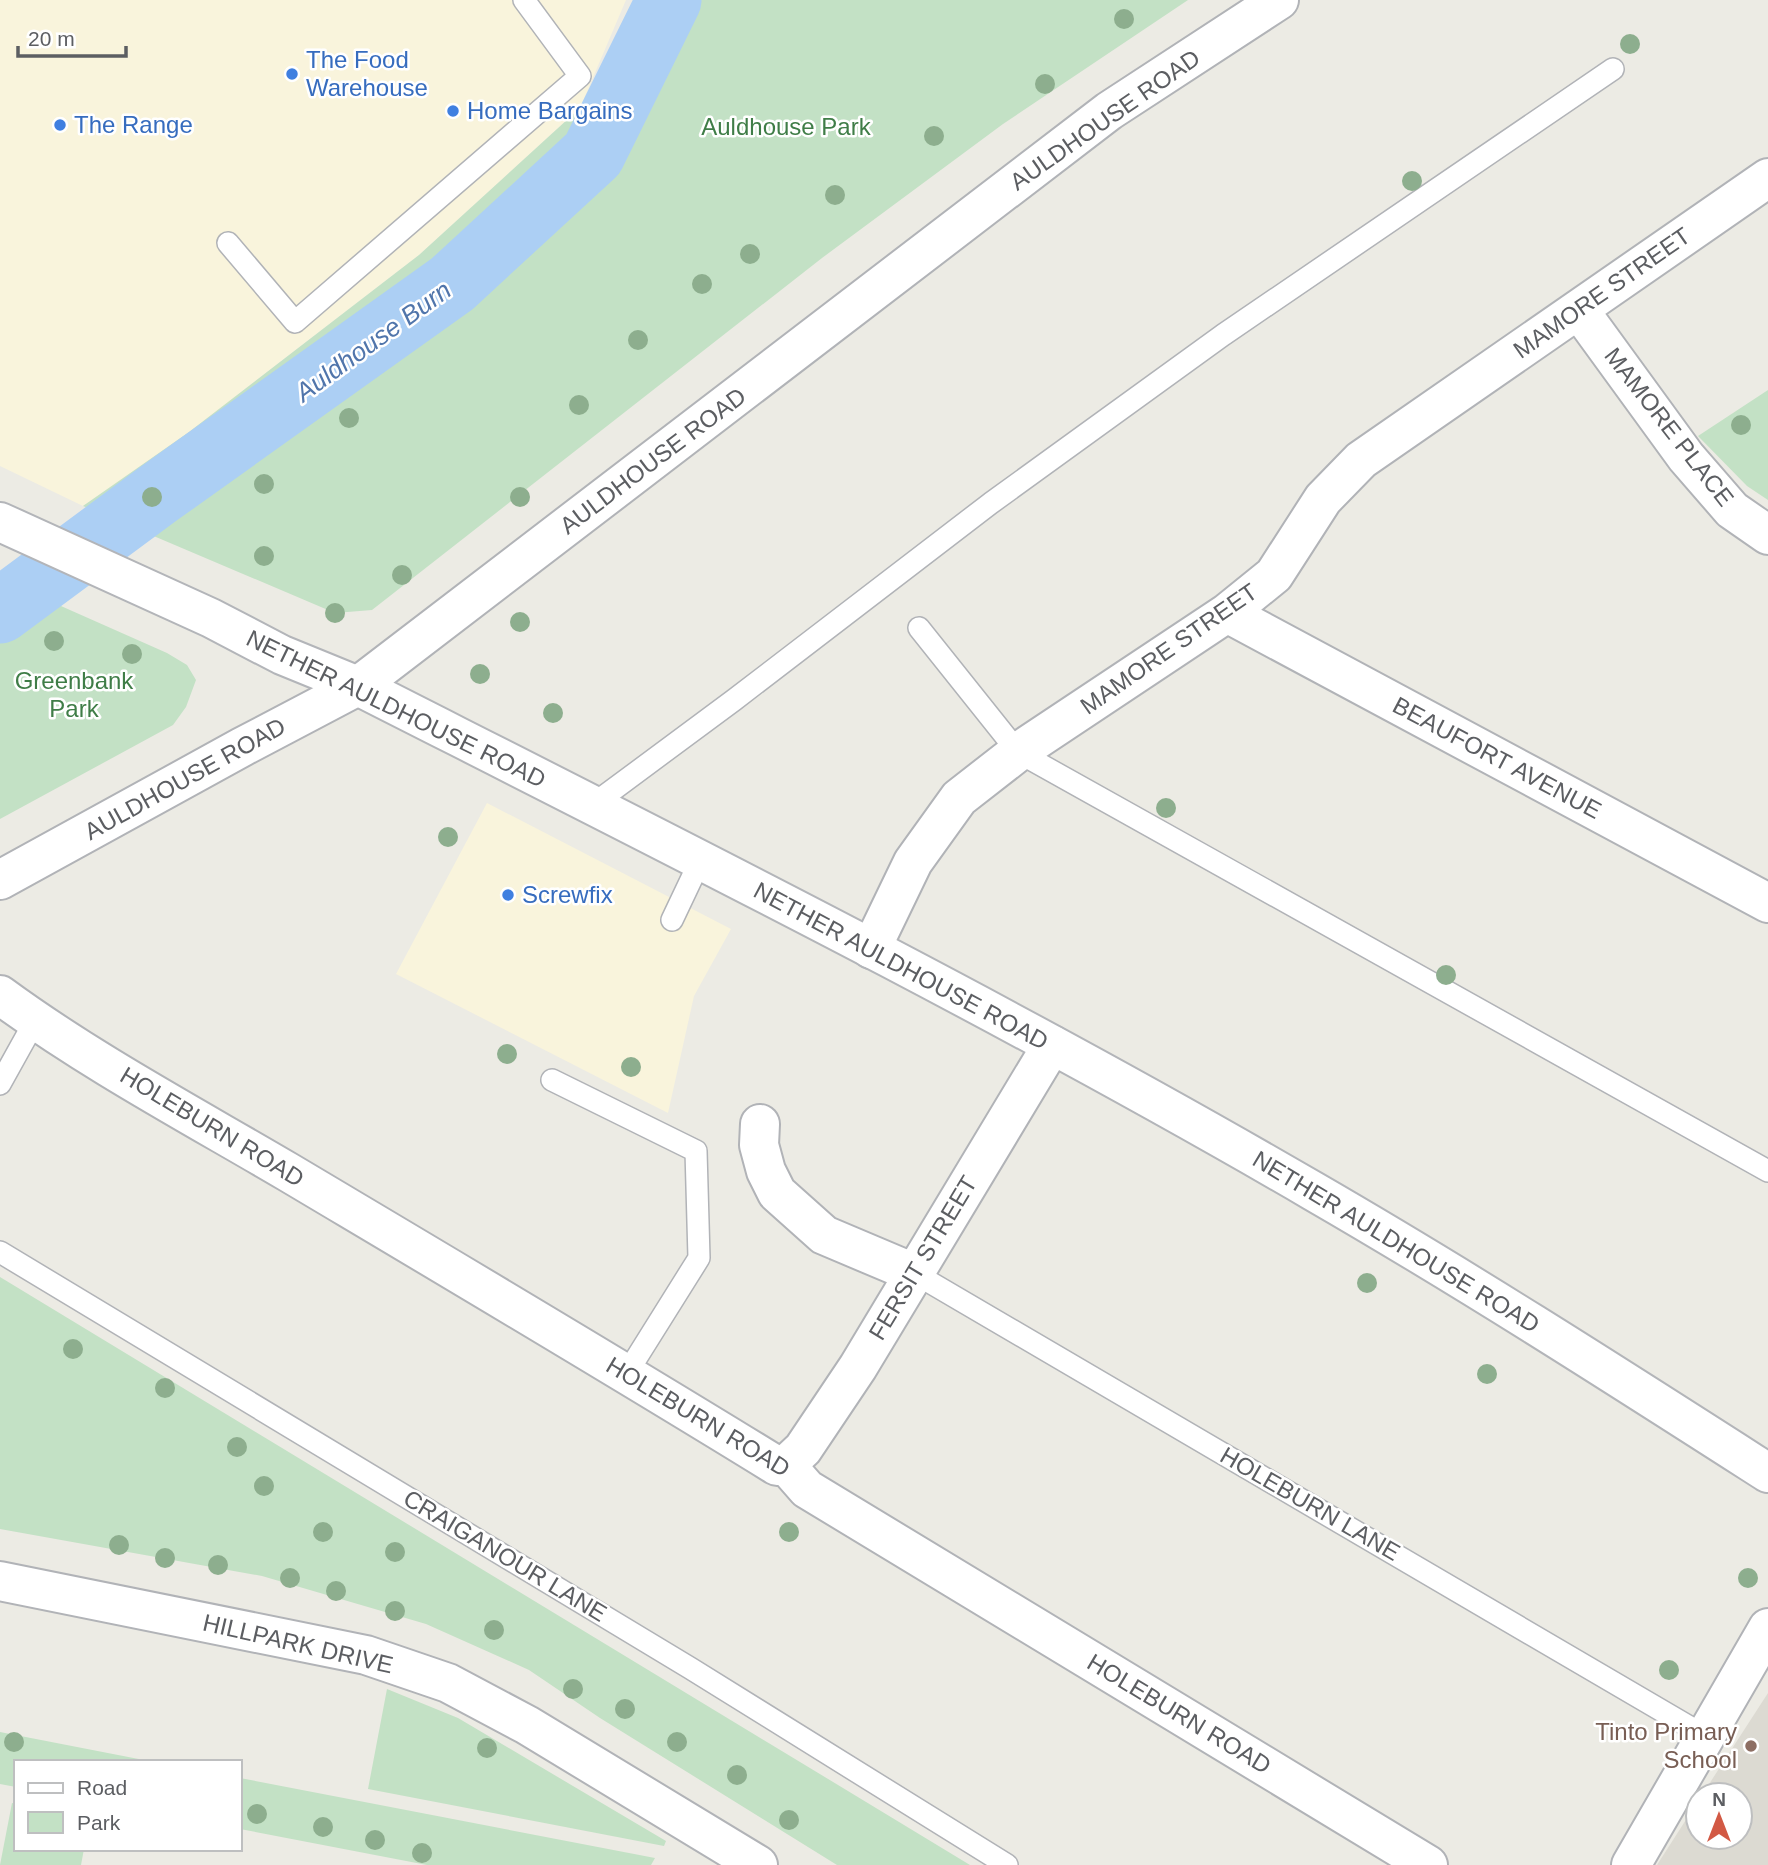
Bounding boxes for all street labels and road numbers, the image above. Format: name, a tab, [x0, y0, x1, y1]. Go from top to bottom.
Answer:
street label: AULDHOUSE ROAD	[1005, 44, 1205, 195]
street label: MAMORE STREET	[1508, 221, 1695, 364]
street label: MAMORE PLACE	[1599, 342, 1740, 511]
street label: AULDHOUSE ROAD	[555, 382, 751, 539]
street label: MAMORE STREET	[1075, 577, 1262, 720]
street label: NETHER AULDHOUSE ROAD	[242, 624, 550, 793]
street label: BEAUFORT AVENUE	[1388, 691, 1606, 824]
street label: AULDHOUSE ROAD	[80, 712, 290, 845]
street label: NETHER AULDHOUSE ROAD	[749, 876, 1053, 1055]
street label: HOLEBURN ROAD	[116, 1061, 309, 1192]
street label: NETHER AULDHOUSE ROAD	[1248, 1145, 1544, 1338]
street label: FERSIT STREET	[863, 1171, 982, 1345]
street label: HOLEBURN ROAD	[602, 1351, 795, 1482]
street label: HOLEBURN LANE	[1216, 1441, 1405, 1566]
street label: CRAIGANOUR LANE	[399, 1484, 612, 1627]
street label: HILLPARK DRIVE	[200, 1609, 396, 1679]
street label: HOLEBURN ROAD	[1083, 1648, 1276, 1779]

